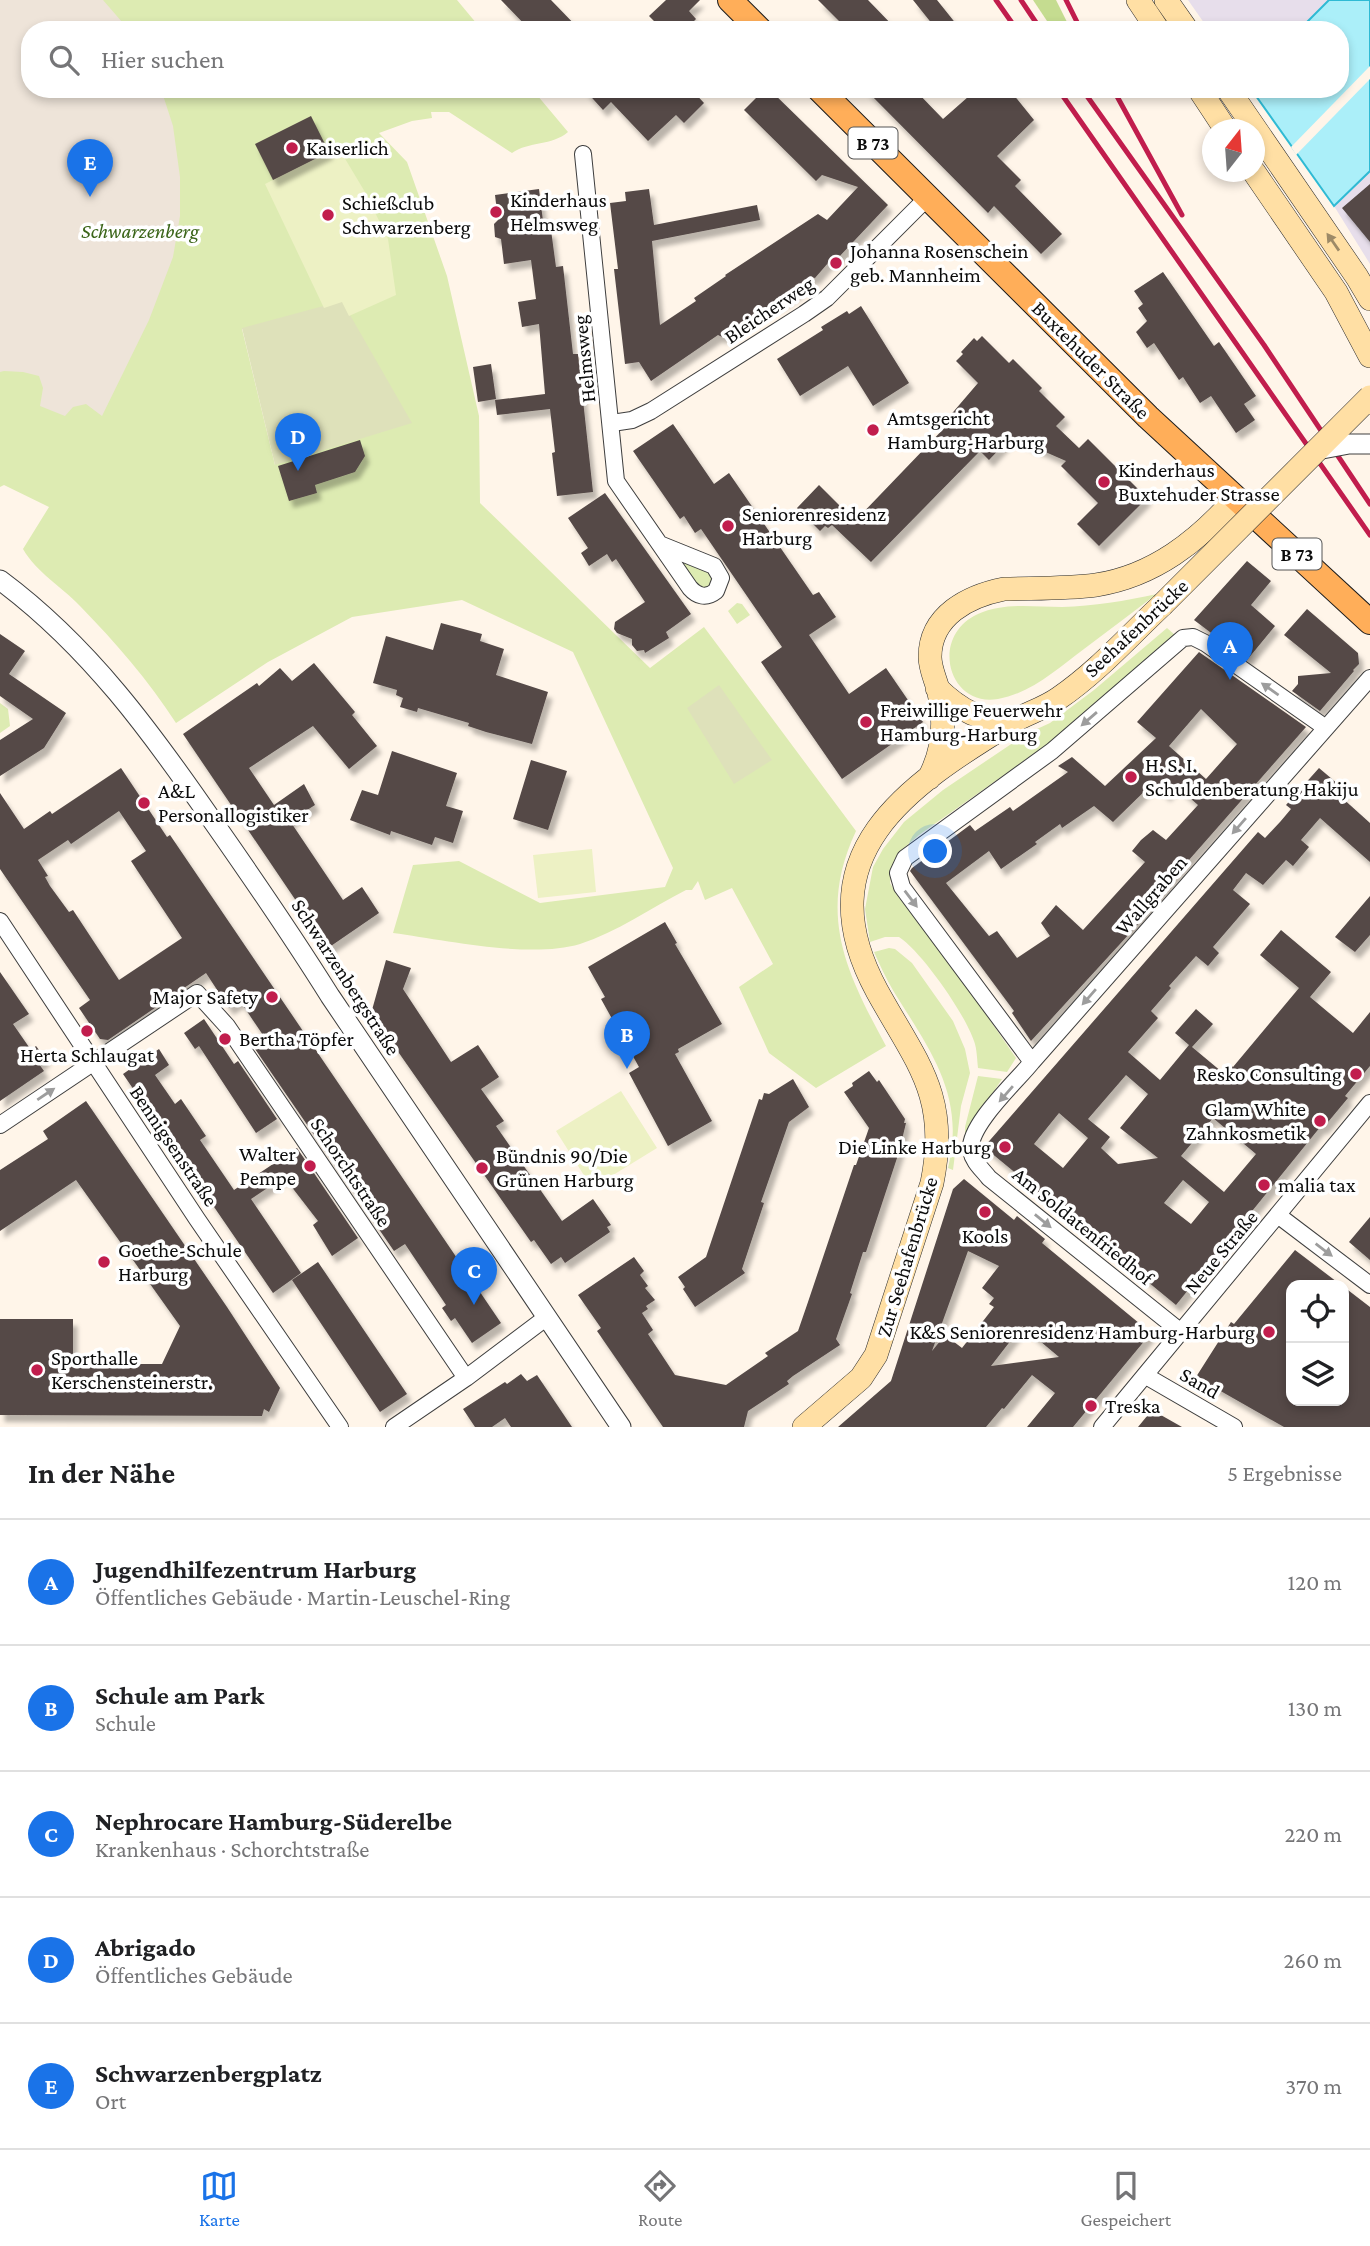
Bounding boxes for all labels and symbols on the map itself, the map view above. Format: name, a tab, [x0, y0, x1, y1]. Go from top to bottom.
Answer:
north arrow	[1202, 119, 1265, 182]
road number: B 73	[848, 127, 898, 158]
place label: Kaiserlich	[306, 136, 389, 160]
pin: E	[67, 139, 113, 197]
marker: Kaiserlich	[284, 140, 300, 156]
place label: Kinderhaus Helmsweg	[510, 188, 607, 236]
place label: Schießclub Schwarzenberg	[342, 191, 471, 239]
marker: Kinderhaus Helmsweg	[488, 204, 504, 220]
marker: Schießclub Schwarzenberg	[320, 207, 336, 223]
park label: Schwarzenberg	[81, 219, 200, 243]
one-way arrow	[1327, 232, 1340, 251]
place label: Johanna Rosenschein geb. Mannheim	[848, 239, 1029, 287]
marker: Johanna Rosenschein geb. Mannheim	[828, 255, 844, 271]
street label: Bleicherweg	[720, 271, 818, 349]
street label: Buxtehuder Straße	[1027, 296, 1155, 424]
street label: Helmsweg	[567, 314, 601, 404]
place label: Amtsgericht Hamburg-Harburg	[887, 406, 1044, 454]
pin: D	[275, 413, 321, 471]
marker: Amtsgericht Hamburg-Harburg	[865, 422, 881, 438]
place label: Kinderhaus Buxtehuder Strasse	[1118, 458, 1280, 506]
marker: Kinderhaus Buxtehuder Strasse	[1096, 474, 1112, 490]
place label: Seniorenresidenz Harburg	[742, 502, 886, 550]
marker: Seniorenresidenz Harburg	[720, 518, 736, 534]
road number: B 73	[1272, 538, 1322, 569]
street label: Seehafenbrücke	[1079, 574, 1193, 682]
pin: A	[1207, 622, 1253, 680]
one-way arrow	[1261, 682, 1279, 696]
place label: Freiwillige Feuerwehr Hamburg-Harburg	[880, 698, 1063, 746]
one-way arrow	[1080, 711, 1097, 726]
marker: Freiwillige Feuerwehr Hamburg-Harburg	[858, 714, 874, 730]
place label: H. S. I. Schuldenberatung Hakiju	[1145, 753, 1359, 801]
marker: H. S. I. Schuldenberatung Hakiju	[1123, 769, 1139, 785]
place label: A&L Personallogistiker	[158, 779, 309, 827]
marker: A&L Personallogistiker	[136, 795, 152, 811]
one-way arrow	[1232, 818, 1247, 835]
your location	[918, 834, 952, 868]
street label: Wallgraben	[1110, 850, 1192, 940]
one-way arrow	[903, 890, 917, 908]
street label: Schwarzenbergstraße	[287, 894, 405, 1060]
place label: Major Safety	[153, 985, 258, 1009]
marker: Major Safety	[264, 989, 280, 1005]
one-way arrow	[1082, 989, 1097, 1006]
pin: B	[604, 1011, 650, 1069]
marker: Herta Schlaugat	[79, 1023, 95, 1039]
place label: Bertha Töpfer	[239, 1027, 354, 1051]
marker: Bertha Töpfer	[217, 1031, 233, 1047]
place label: Herta Schlaugat	[20, 1043, 155, 1067]
place label: Resko Consulting	[1196, 1062, 1342, 1086]
marker: Resko Consulting	[1348, 1066, 1364, 1082]
street label: Bennigsenstraße	[125, 1081, 223, 1211]
one-way arrow	[998, 1085, 1014, 1102]
one-way arrow	[37, 1087, 55, 1101]
place label: Glam White Zahnkosmetik	[1186, 1097, 1306, 1145]
street label: Schorchtstraße	[306, 1113, 396, 1231]
marker: Glam White Zahnkosmetik	[1312, 1113, 1328, 1129]
place label: Die Linke Harburg	[838, 1135, 991, 1159]
marker: Die Linke Harburg	[997, 1139, 1013, 1155]
place label: Walter Pempe	[239, 1142, 297, 1190]
place label: Bündnis 90/Die Grünen Harburg	[496, 1144, 634, 1192]
marker: Walter Pempe	[302, 1158, 318, 1174]
marker: Bündnis 90/Die Grünen Harburg	[474, 1160, 490, 1176]
street label: Am Soldatenfriedhof	[1008, 1162, 1160, 1291]
place label: malia tax	[1278, 1173, 1356, 1197]
street label: Zur Seehafenbrücke	[871, 1174, 943, 1340]
marker: malia tax	[1256, 1177, 1272, 1193]
marker: Kools	[977, 1204, 993, 1220]
street label: Neue Straße	[1179, 1205, 1263, 1299]
one-way arrow	[1033, 1213, 1051, 1228]
place label: Kools	[962, 1224, 1008, 1248]
place label: Goethe-Schule Harburg	[118, 1238, 242, 1286]
one-way arrow	[1315, 1243, 1333, 1258]
pin: C	[451, 1247, 497, 1305]
marker: Goethe-Schule Harburg	[96, 1254, 112, 1270]
place label: K&S Seniorenresidenz Hamburg-Harburg	[909, 1320, 1255, 1344]
marker: K&S Seniorenresidenz Hamburg-Harburg	[1261, 1324, 1277, 1340]
place label: Sporthalle Kerschensteinerstr.	[51, 1346, 213, 1394]
marker: Sporthalle Kerschensteinerstr.	[29, 1362, 45, 1378]
street label: Sand	[1176, 1362, 1224, 1404]
place label: Treska	[1105, 1394, 1161, 1418]
marker: Treska	[1083, 1398, 1099, 1414]

